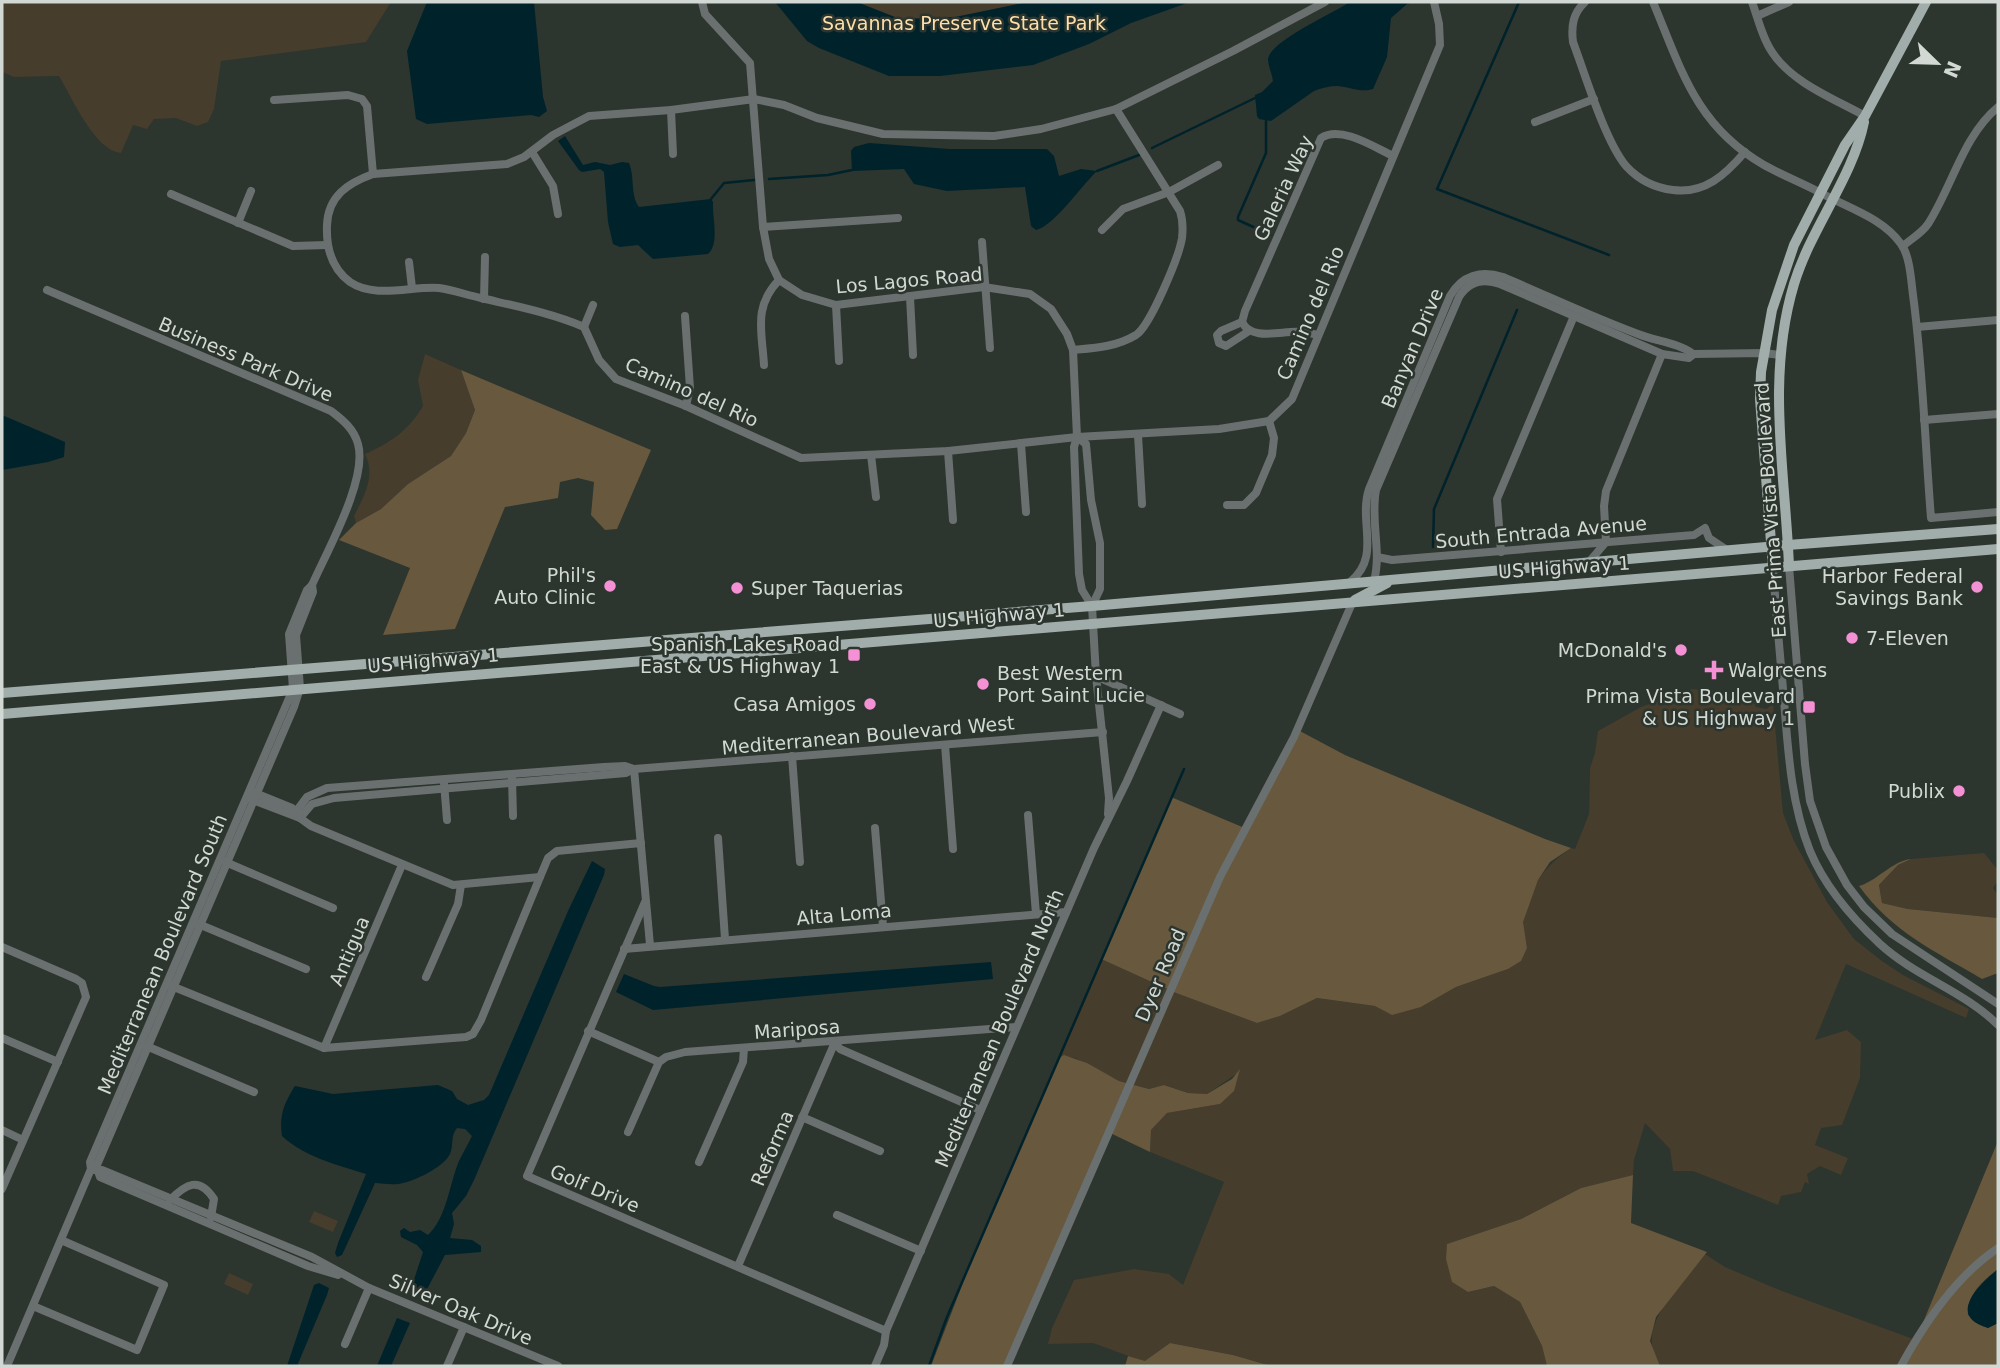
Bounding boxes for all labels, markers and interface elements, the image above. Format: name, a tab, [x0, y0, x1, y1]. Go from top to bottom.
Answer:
park label: Savannas Preserve State Park	[822, 12, 1106, 34]
north arrow	[1902, 28, 1972, 98]
text: N	[1939, 58, 1966, 81]
street label: Galeria Way	[1249, 131, 1317, 245]
street label: Camino del Rio	[1272, 243, 1348, 383]
street label: Los Lagos Road	[835, 263, 983, 297]
street label: Banyan Drive	[1377, 285, 1447, 411]
street label: Business Park Drive	[155, 312, 337, 406]
street label: Camino del Rio	[622, 353, 762, 431]
street label: East Prima Vista Boulevard	[1750, 381, 1790, 639]
street label: South Entrada Avenue	[1434, 512, 1648, 552]
street label: US Highway 1	[1497, 551, 1631, 583]
place label: Phil's Auto Clinic	[494, 564, 596, 608]
place label: Harbor Federal Savings Bank	[1822, 565, 1963, 609]
place label: Super Taquerias	[751, 577, 903, 599]
marker: Phil's Auto Clinic	[602, 578, 618, 594]
marker: Harbor Federal Savings Bank	[1969, 579, 1985, 595]
marker: Super Taquerias	[729, 580, 745, 596]
street label: US Highway 1	[932, 598, 1066, 632]
place label: 7-Eleven	[1866, 627, 1949, 649]
marker: 7-Eleven	[1844, 630, 1860, 646]
place label: Spanish Lakes Road East & US Highway 1	[640, 633, 840, 677]
place label: McDonald's	[1558, 639, 1667, 661]
marker: McDonald's	[1673, 642, 1689, 658]
street label: US Highway 1	[366, 643, 500, 677]
marker: Spanish Lakes Road East & US Highway 1	[846, 647, 862, 663]
place label: Walgreens	[1728, 659, 1827, 681]
place label: Best Western Port Saint Lucie	[997, 662, 1145, 706]
marker: Walgreens	[1706, 662, 1722, 678]
marker: Best Western Port Saint Lucie	[975, 676, 991, 692]
place label: Prima Vista Boulevard & US Highway 1	[1586, 685, 1795, 729]
place label: Casa Amigos	[733, 693, 856, 715]
marker: Casa Amigos	[862, 696, 878, 712]
marker: Prima Vista Boulevard & US Highway 1	[1801, 699, 1817, 715]
street label: Mediterranean Boulevard West	[721, 711, 1015, 759]
place label: Publix	[1888, 780, 1945, 802]
marker: Publix	[1951, 783, 1967, 799]
street label: Mediterranean Boulevard South	[93, 811, 231, 1097]
street label: Mediterranean Boulevard North	[930, 886, 1068, 1170]
street label: Alta Loma	[796, 899, 892, 929]
street label: Antigua	[325, 913, 373, 989]
street label: Dyer Road	[1131, 925, 1189, 1025]
street label: Mariposa	[753, 1015, 841, 1043]
street label: Reforma	[746, 1107, 798, 1189]
street label: Golf Drive	[547, 1159, 643, 1217]
street label: Silver Oak Drive	[386, 1269, 536, 1349]

